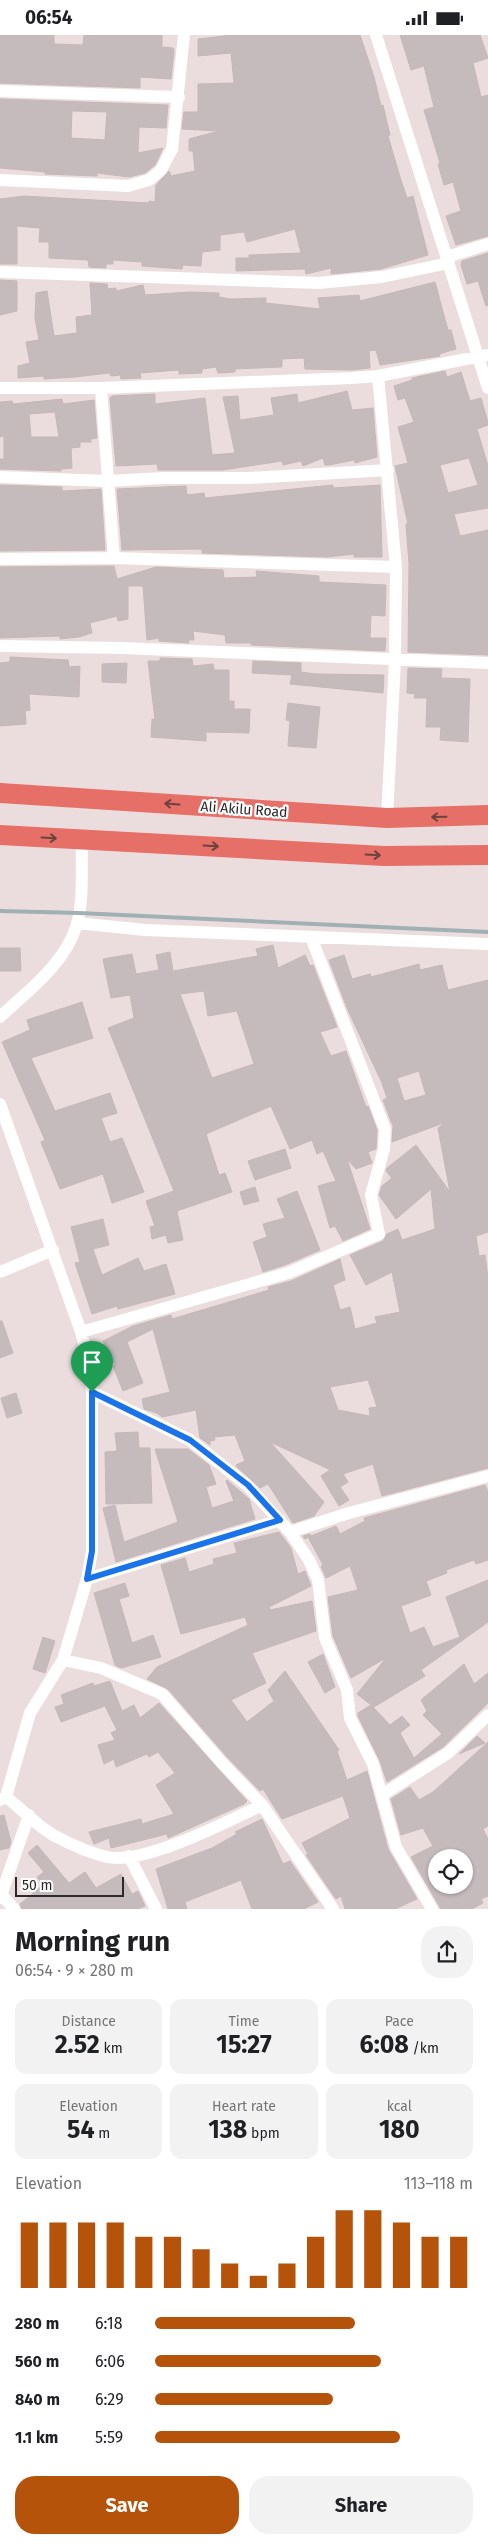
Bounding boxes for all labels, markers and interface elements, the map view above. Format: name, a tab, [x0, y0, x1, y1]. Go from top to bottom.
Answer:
text: 06:54	[25, 6, 72, 29]
street label: Ali Akilu Road	[200, 798, 288, 821]
one-way arrow	[164, 799, 180, 809]
one-way arrow	[432, 812, 448, 822]
one-way arrow	[40, 834, 56, 843]
one-way arrow	[203, 842, 219, 851]
one-way arrow	[365, 851, 381, 860]
pin	[71, 1341, 113, 1392]
icon: arrive	[78, 1348, 106, 1376]
map controls	[428, 1849, 473, 1894]
button: locate	[428, 1849, 473, 1894]
scale bar	[15, 1874, 124, 1897]
text: 50 m	[22, 1877, 53, 1894]
text: Morning run	[15, 1925, 170, 1958]
button: share	[421, 1926, 473, 1978]
text: 06:54 · 9 × 280 m	[15, 1961, 134, 1980]
text: Distance	[62, 2013, 116, 2030]
text: Time	[229, 2013, 259, 2030]
text: Pace	[385, 2013, 414, 2030]
text: 2.52	[55, 2030, 100, 2060]
text: 15:27	[216, 2030, 272, 2060]
text: 6:08	[360, 2030, 409, 2060]
text: km	[100, 2040, 123, 2057]
text: /km	[409, 2040, 439, 2057]
text: Elevation	[59, 2098, 118, 2115]
text: Heart rate	[212, 2098, 276, 2115]
text: kcal	[387, 2098, 412, 2115]
text: 54	[67, 2115, 95, 2145]
text: 138	[208, 2115, 247, 2145]
text: 180	[379, 2115, 420, 2145]
text: m	[95, 2125, 110, 2142]
text: bpm	[247, 2125, 280, 2142]
text: Elevation	[15, 2174, 82, 2193]
text: 113–118 m	[404, 2174, 473, 2193]
text: 280 m	[15, 2314, 59, 2333]
text: 6:18	[95, 2314, 122, 2333]
text: 560 m	[15, 2352, 59, 2371]
text: 6:06	[95, 2352, 125, 2371]
text: 840 m	[15, 2390, 60, 2409]
text: 6:29	[95, 2390, 124, 2409]
text: 1.1 km	[15, 2428, 58, 2447]
text: 5:59	[95, 2428, 123, 2447]
button: Save	[15, 2476, 239, 2534]
button: Share	[249, 2476, 473, 2534]

